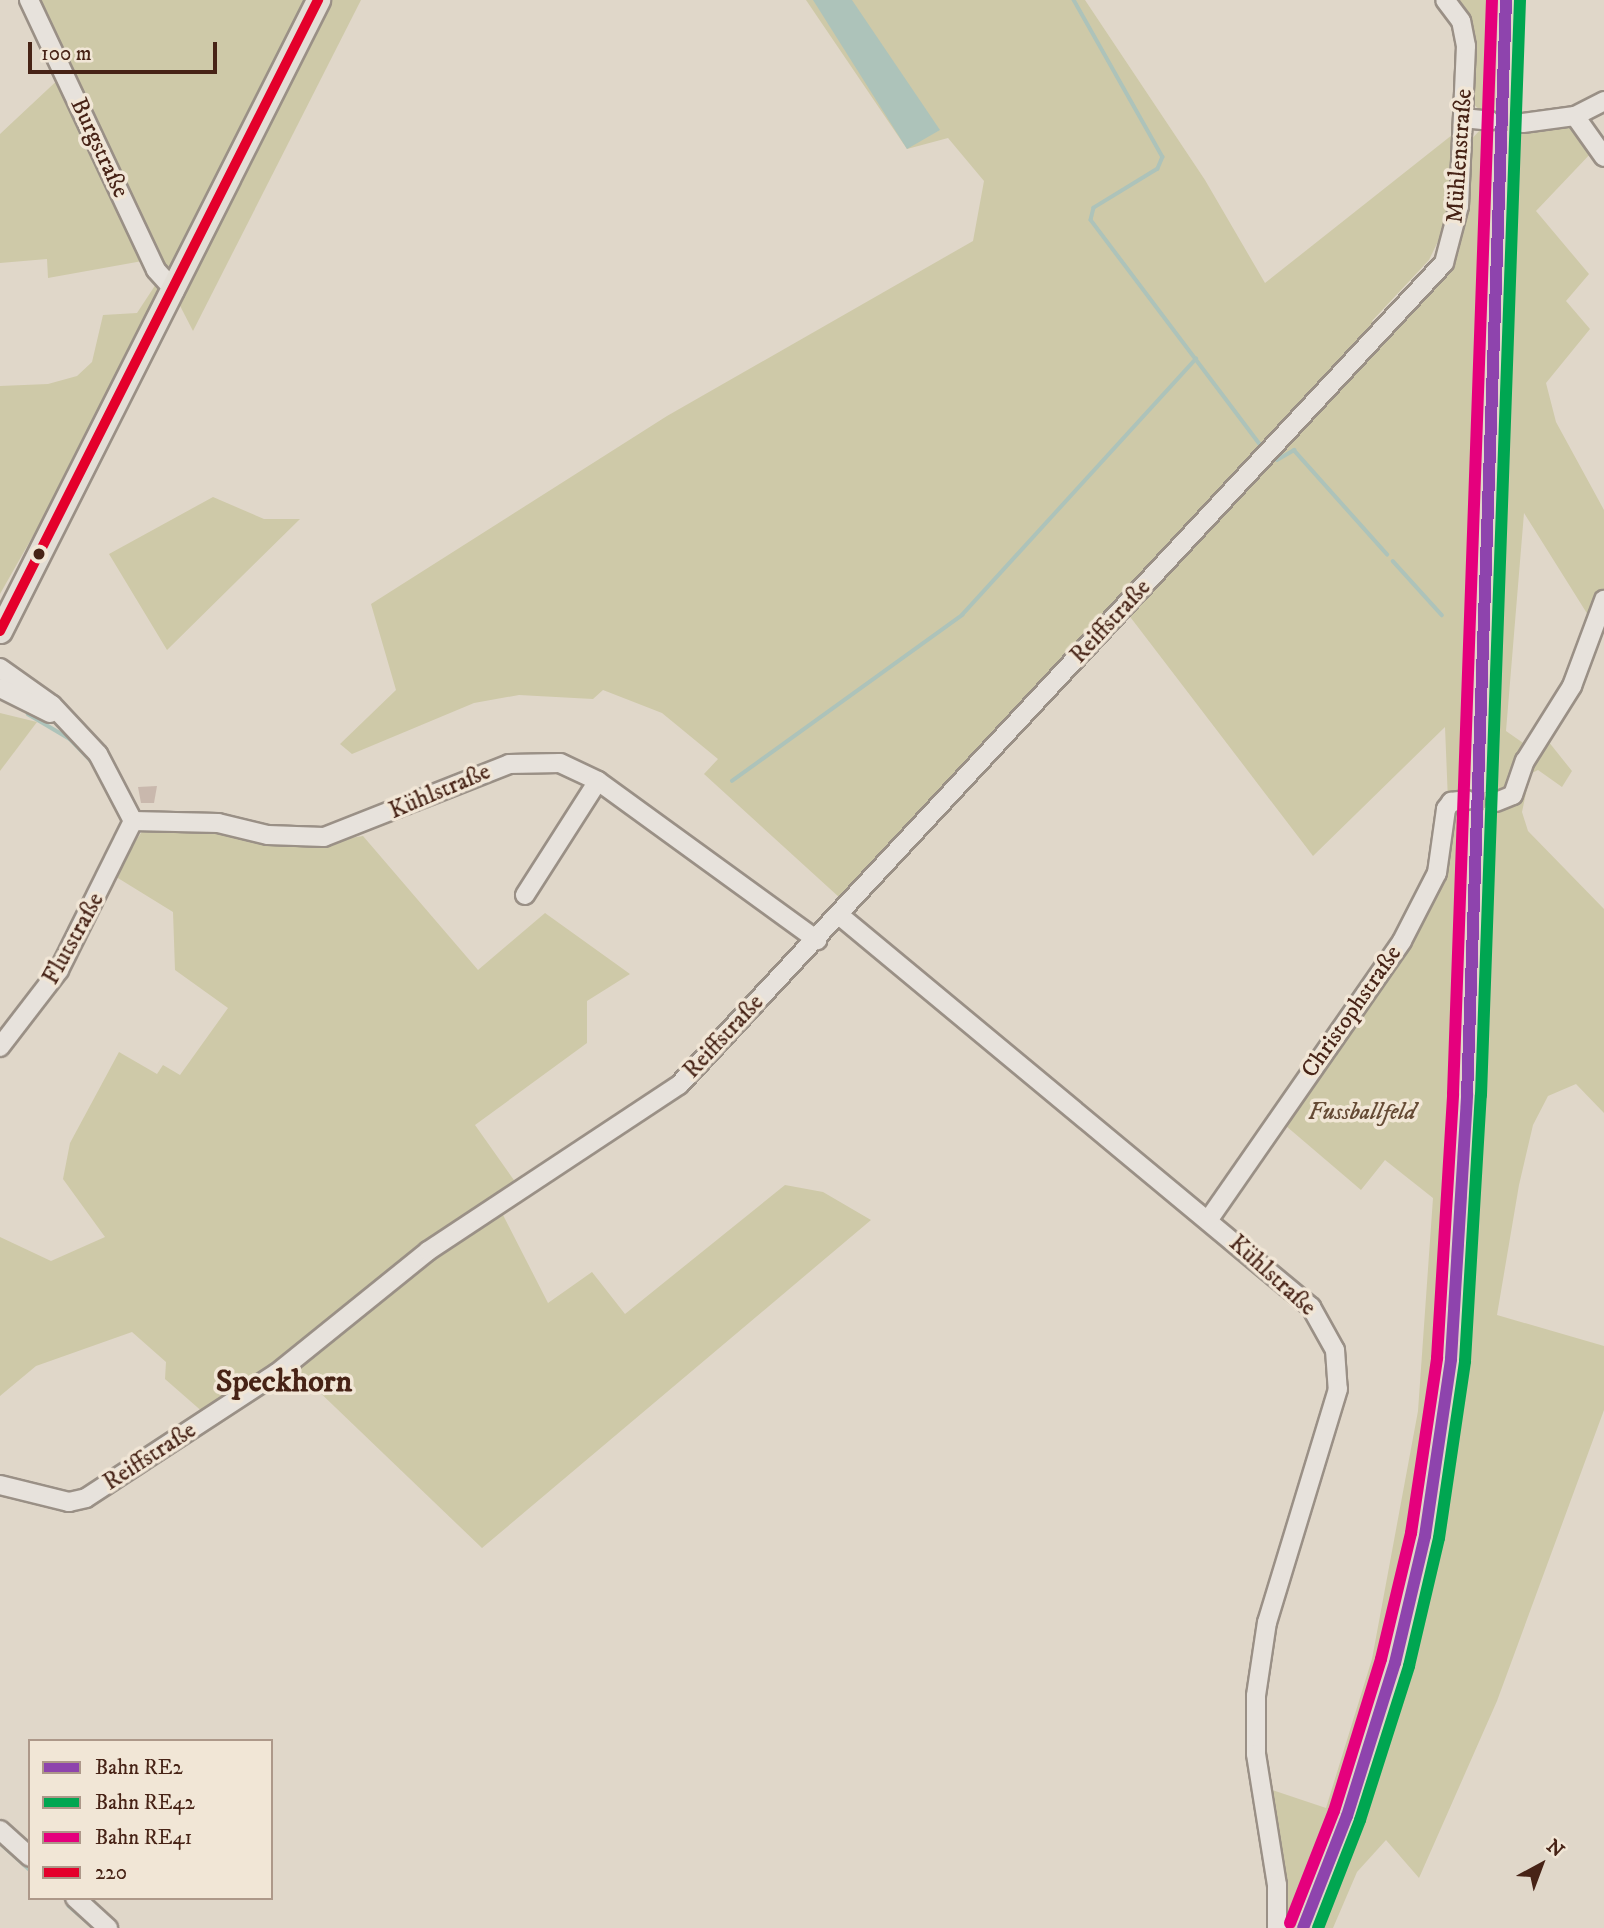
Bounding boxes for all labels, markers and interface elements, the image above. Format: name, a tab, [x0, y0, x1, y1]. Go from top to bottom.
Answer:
scale bar	[32, 28, 220, 72]
text: 100 m	[41, 41, 92, 67]
street label: Mühlenstraße	[1441, 88, 1479, 224]
street label: Burgstraße	[63, 94, 135, 202]
unlabelled marker	[32, 547, 46, 561]
street label: Reiffstraße	[1065, 574, 1157, 670]
street label: Kühlstraße	[385, 758, 495, 826]
street label: Flutstraße	[37, 888, 111, 990]
street label: Christophstraße	[1296, 940, 1408, 1084]
street label: Reiffstraße	[678, 989, 770, 1085]
park label: Fussballfeld	[1308, 1099, 1416, 1127]
street label: Kühlstraße	[1222, 1229, 1322, 1323]
district label: Speckhorn	[216, 1363, 352, 1401]
street label: Reiffstraße	[98, 1416, 202, 1498]
legend	[28, 1739, 273, 1900]
text: Bahn RE2	[95, 1755, 183, 1781]
text: Bahn RE42	[95, 1790, 195, 1816]
text: Bahn RE41	[95, 1825, 192, 1851]
north arrow	[1506, 1830, 1576, 1900]
text: N	[1542, 1835, 1569, 1863]
text: 220	[95, 1860, 127, 1886]

